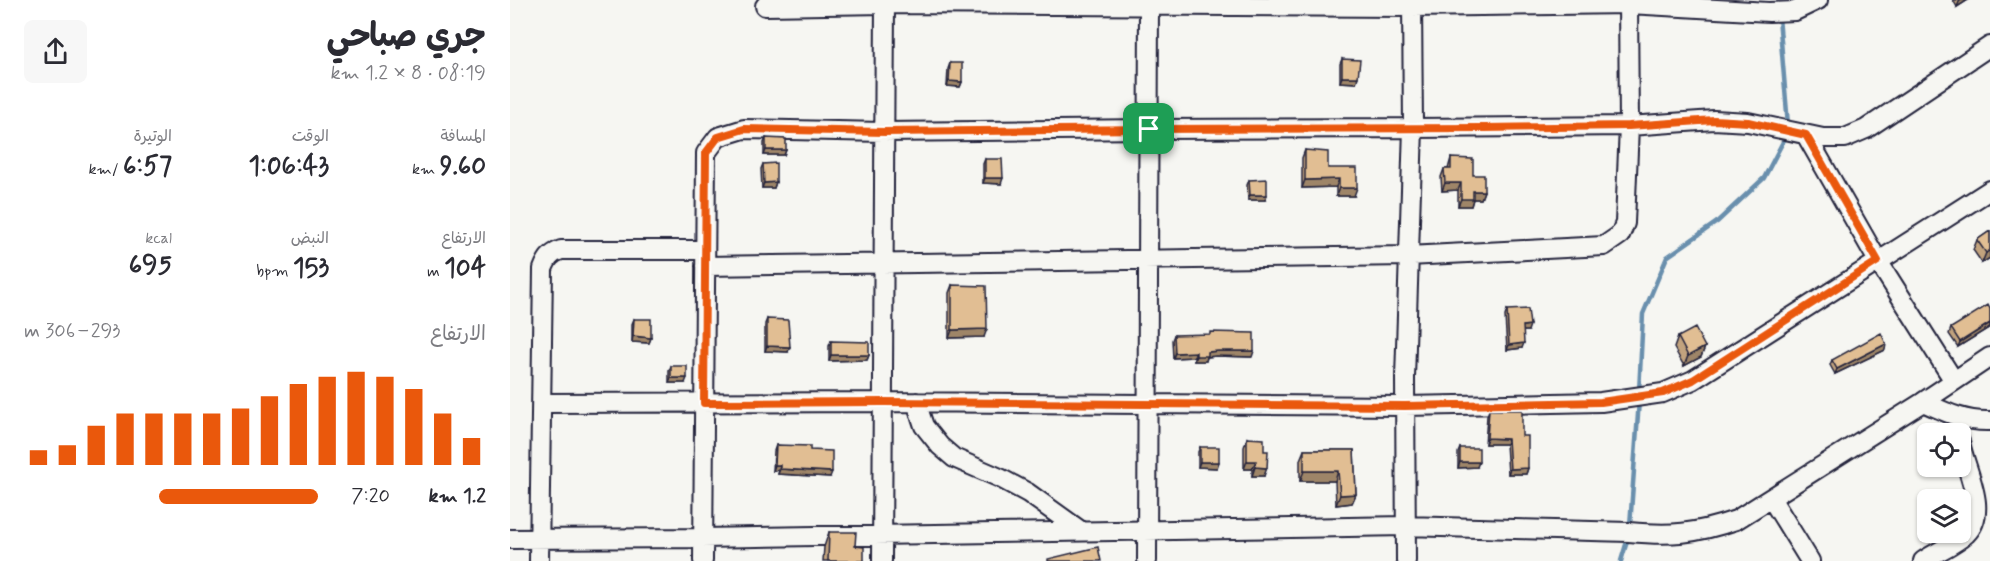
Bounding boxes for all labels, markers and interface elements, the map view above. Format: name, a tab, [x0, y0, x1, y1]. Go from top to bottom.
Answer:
text: جري صباحي	[326, 15, 486, 59]
button: share	[24, 20, 87, 83]
text: 08:19 · 8 × 1.2 km	[330, 60, 486, 87]
pin	[1123, 103, 1174, 154]
icon: arrive	[1132, 112, 1165, 145]
text: الوتيرة	[133, 126, 172, 147]
text: الوقت	[292, 126, 329, 147]
text: المسافة	[440, 126, 486, 147]
text: 6:57	[123, 150, 172, 184]
text: 1:06:43	[248, 150, 329, 184]
text: 9.60	[440, 150, 486, 184]
text: /km	[88, 159, 123, 180]
text: km	[412, 159, 440, 180]
text: kcal	[145, 228, 172, 249]
text: النبض	[291, 228, 329, 249]
text: الارتفاع	[441, 228, 486, 249]
text: 695	[129, 249, 172, 283]
text: 153	[293, 252, 329, 286]
text: 104	[444, 252, 486, 286]
text: bpm	[256, 261, 293, 282]
text: m	[427, 261, 444, 282]
text: 293–306 m	[24, 318, 121, 345]
text: الارتفاع	[430, 321, 486, 348]
map controls	[1917, 423, 1971, 543]
button: locate	[1917, 423, 1971, 477]
text: 7:20	[351, 483, 390, 510]
text: 1.2 km	[429, 483, 486, 510]
button: layers	[1917, 489, 1971, 543]

